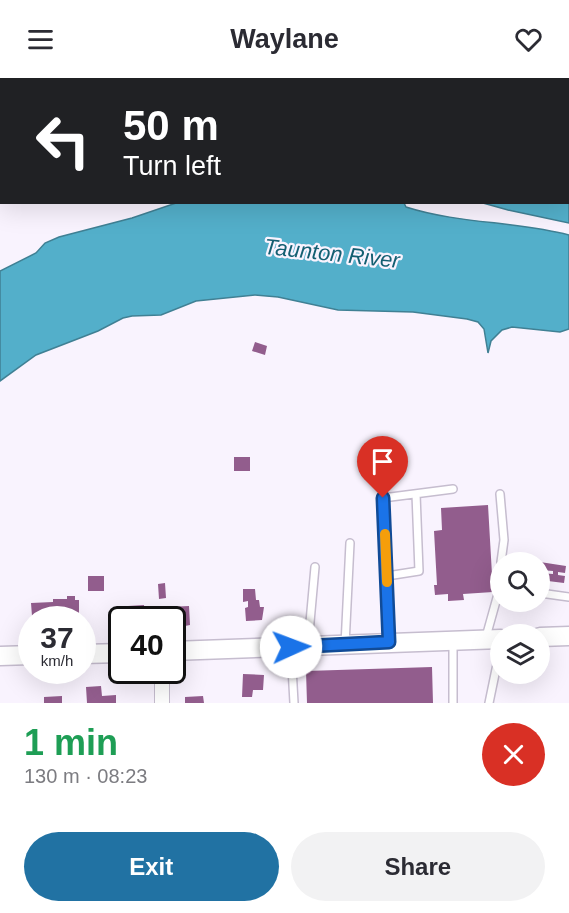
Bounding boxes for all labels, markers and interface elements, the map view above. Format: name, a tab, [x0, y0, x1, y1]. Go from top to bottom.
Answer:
icon: menu	[24, 23, 57, 56]
icon: heart	[512, 23, 545, 56]
text: Waylane	[230, 24, 339, 54]
icon: left	[24, 102, 102, 180]
text: 50 m	[123, 102, 219, 149]
text: Turn left	[123, 151, 221, 181]
water label: Taunton River	[263, 234, 403, 273]
pin	[357, 436, 408, 498]
icon: arrive	[366, 445, 399, 478]
map controls	[490, 552, 550, 684]
button: search	[490, 552, 550, 612]
speed limit sign: 40	[108, 606, 186, 684]
position arrow	[259, 615, 323, 679]
text: 37	[40, 621, 74, 654]
button: layers	[490, 624, 550, 684]
text: km/h	[41, 652, 73, 669]
text: 1 min	[24, 722, 118, 763]
button: close	[482, 723, 545, 786]
text: 130 m · 08:23	[24, 765, 147, 787]
button: Exit	[24, 832, 279, 901]
button: Share	[291, 832, 545, 901]

